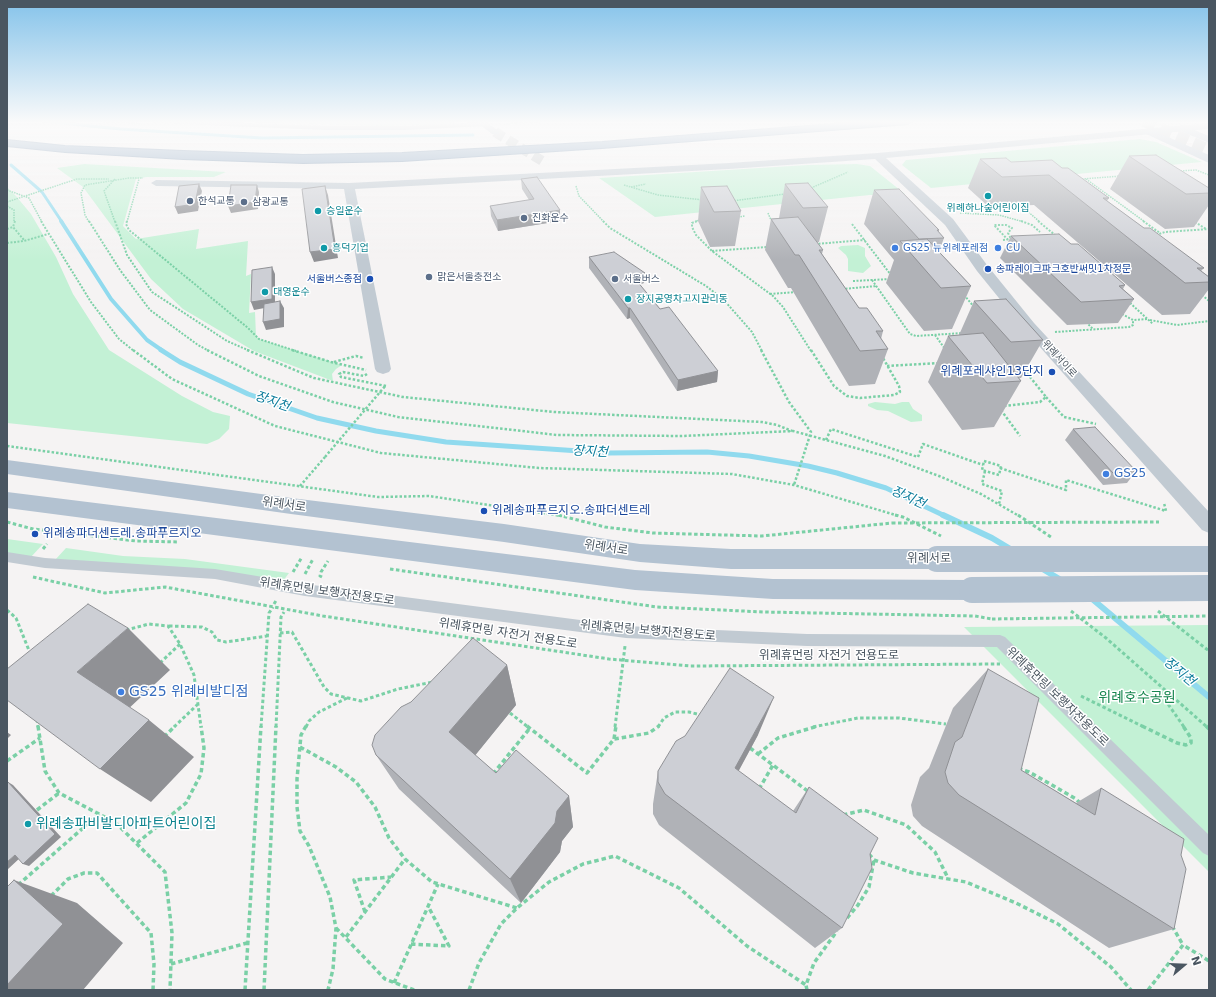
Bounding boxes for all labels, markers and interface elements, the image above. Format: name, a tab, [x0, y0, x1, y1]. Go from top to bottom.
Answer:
marker: 위례하나숲어린이집	[983, 191, 993, 201]
place label: 한석교통	[198, 195, 235, 207]
marker: 한석교통	[185, 196, 195, 206]
place label: 삼광교통	[252, 196, 289, 208]
marker: 삼광교통	[239, 197, 249, 207]
place label: 위례하나숲어린이집	[947, 202, 1029, 214]
place label: 승일운수	[326, 205, 363, 217]
marker: 승일운수	[313, 206, 323, 216]
place label: 진화운수	[532, 212, 569, 224]
marker: 진화운수	[519, 213, 529, 223]
place label: 흥덕기업	[332, 242, 369, 254]
place label: GS25 뉴위례포레점	[903, 242, 988, 254]
place label: CU	[1006, 242, 1020, 254]
marker: 흥덕기업	[319, 243, 329, 253]
marker: GS25 뉴위례포레점	[890, 243, 900, 253]
marker: CU	[993, 243, 1003, 253]
place label: 송파레이크파크호반써밋1차정문	[996, 263, 1131, 275]
marker: 송파레이크파크호반써밋1차정문	[983, 264, 993, 274]
place label: 맑은서울충전소	[437, 271, 501, 283]
marker: 맑은서울충전소	[424, 272, 434, 282]
place label: 서울버스종점	[307, 273, 362, 285]
place label: 서울버스	[623, 273, 660, 285]
marker: 서울버스종점	[365, 274, 375, 284]
marker: 서울버스	[610, 274, 620, 284]
place label: 대영운수	[273, 286, 310, 298]
marker: 대영운수	[260, 287, 270, 297]
place label: 장지공영차고지관리동	[636, 293, 728, 305]
marker: 장지공영차고지관리동	[623, 294, 633, 304]
street label: 위례서이로	[1039, 338, 1079, 380]
place label: 위례포레샤인13단지	[940, 365, 1044, 379]
marker: 위례포레샤인13단지	[1047, 367, 1057, 377]
water label: 장지천	[252, 389, 292, 415]
water label: 장지천	[572, 443, 608, 461]
place label: GS25	[1114, 467, 1146, 481]
marker: GS25	[1101, 469, 1111, 479]
water label: 장지천	[888, 483, 928, 513]
street label: 위례서로	[261, 495, 307, 515]
place label: 위례송파푸르지오.송파더센트레	[492, 504, 650, 518]
marker: 위례송파푸르지오.송파더센트레	[479, 506, 489, 516]
place label: 위례송파더센트레.송파푸르지오	[43, 527, 201, 541]
marker: 위례송파더센트레.송파푸르지오	[30, 529, 40, 539]
street label: 위례서로	[583, 537, 629, 559]
street label: 위례서로	[907, 552, 951, 566]
street label: 위례휴먼링 보행자전용도로	[259, 575, 395, 609]
street label: 위례휴먼링 자전거 전용도로	[438, 616, 578, 652]
street label: 위례휴먼링 보행자전용도로	[579, 618, 717, 644]
street label: 위례휴먼링 보행자전용도로	[1003, 644, 1111, 750]
street label: 위례휴먼링 자전거 전용도로	[759, 649, 899, 663]
water label: 장지천	[1160, 654, 1198, 690]
place label: GS25 위례비발디점	[129, 684, 248, 700]
marker: GS25 위례비발디점	[116, 687, 126, 697]
park label: 위례호수공원	[1098, 690, 1176, 706]
place label: 위례송파비발디아파트어린이집	[36, 816, 216, 832]
marker: 위례송파비발디아파트어린이집	[23, 819, 33, 829]
north arrow	[1164, 945, 1204, 985]
text: N	[1188, 954, 1203, 967]

